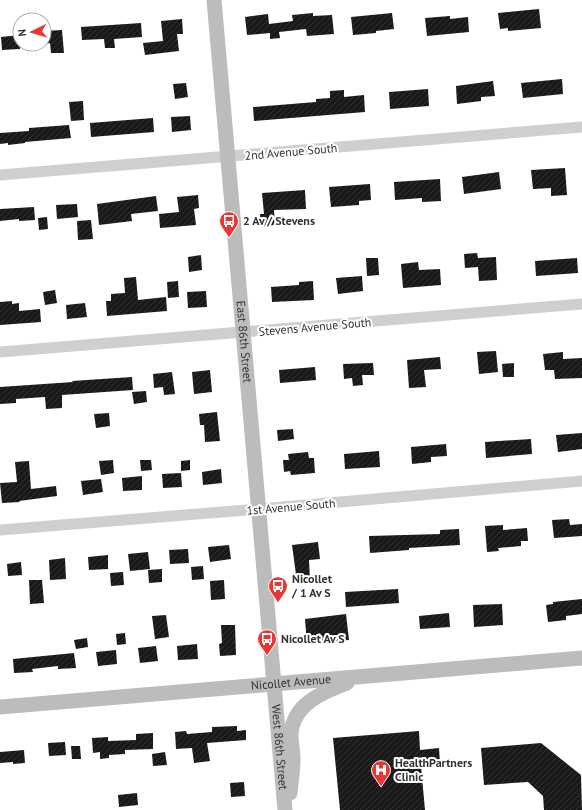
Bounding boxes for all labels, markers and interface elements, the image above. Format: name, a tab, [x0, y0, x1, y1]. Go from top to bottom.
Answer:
north arrow	[12, 12, 52, 52]
text: N	[15, 29, 29, 37]
street label: 2nd Avenue South	[244, 140, 338, 163]
bus stop icon: 2 Av / Stevens	[218, 210, 240, 238]
place label: 2 Av / Stevens	[243, 213, 315, 228]
street label: East 86th Street	[233, 300, 256, 383]
street label: Stevens Avenue South	[258, 314, 372, 339]
street label: 1st Avenue South	[246, 495, 336, 518]
place label: Nicollet / 1 Av S	[291, 571, 333, 600]
bus stop icon: Nicollet / 1 Av S	[267, 575, 289, 603]
bus stop icon: Nicollet Av S	[256, 628, 278, 656]
place label: Nicollet Av S	[281, 631, 345, 646]
street label: Nicollet Avenue	[250, 671, 332, 693]
street label: West 86th Street	[269, 704, 291, 790]
place label: HealthPartners Clinic	[395, 755, 472, 784]
hospital icon: HealthPartners Clinic	[370, 759, 392, 787]

